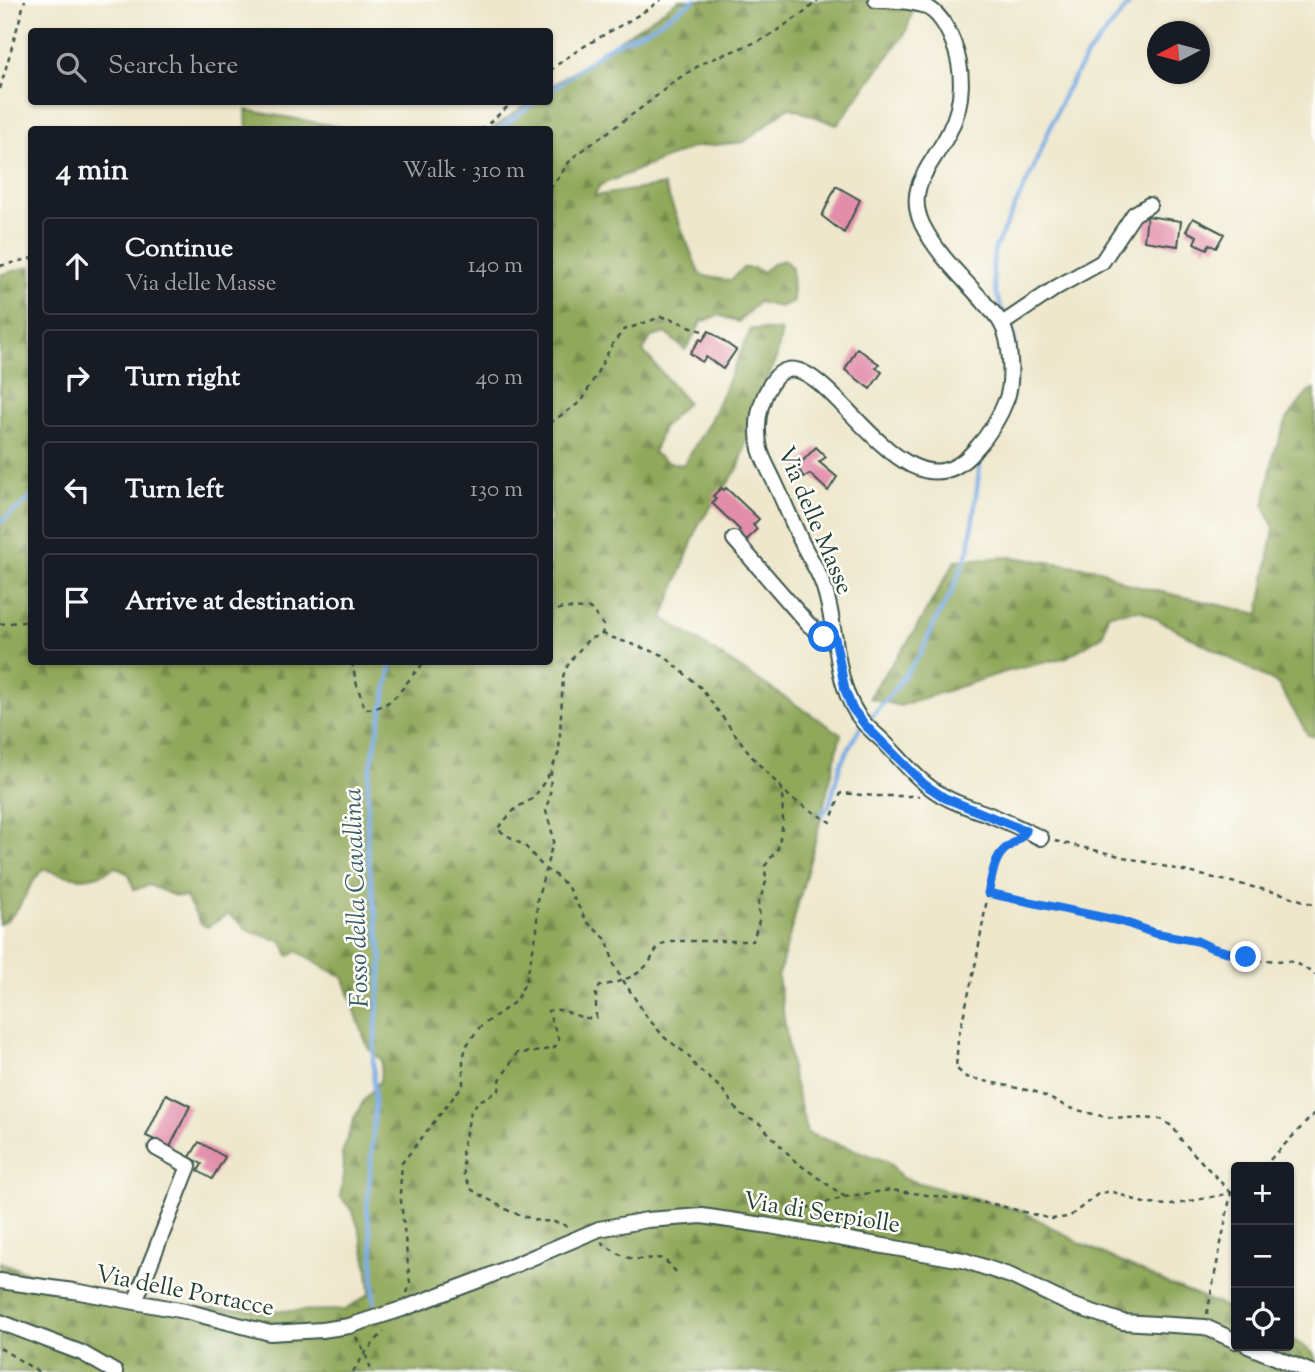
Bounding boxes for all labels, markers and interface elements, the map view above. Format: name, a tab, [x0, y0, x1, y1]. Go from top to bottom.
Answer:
north arrow	[1147, 21, 1210, 84]
search box	[28, 28, 553, 105]
icon: search	[52, 48, 90, 86]
text: Search here	[108, 48, 238, 85]
text: 4 min	[56, 150, 129, 193]
text: Walk · 310 m	[402, 155, 525, 188]
text: Continue	[125, 231, 233, 268]
icon: ahead	[58, 247, 96, 285]
text: 140 m	[468, 250, 523, 283]
text: Via delle Masse	[125, 268, 276, 301]
icon: right	[58, 359, 96, 397]
text: Turn right	[125, 360, 240, 397]
text: 40 m	[476, 362, 523, 395]
street label: Via delle Masse	[768, 441, 861, 600]
icon: left	[58, 471, 96, 509]
text: Turn left	[125, 472, 224, 509]
text: 130 m	[470, 474, 523, 507]
icon: arrive	[58, 583, 96, 621]
text: Arrive at destination	[125, 584, 355, 621]
route start	[808, 621, 839, 652]
water label: Fosso della Cavallina	[335, 787, 380, 1008]
route end	[1230, 941, 1261, 972]
map controls	[1231, 1162, 1294, 1351]
button: +	[1231, 1162, 1294, 1225]
street label: Via di Serpiolle	[741, 1185, 903, 1243]
button: −	[1231, 1225, 1294, 1288]
street label: Via delle Portacce	[92, 1258, 277, 1326]
button: locate	[1231, 1288, 1294, 1351]

